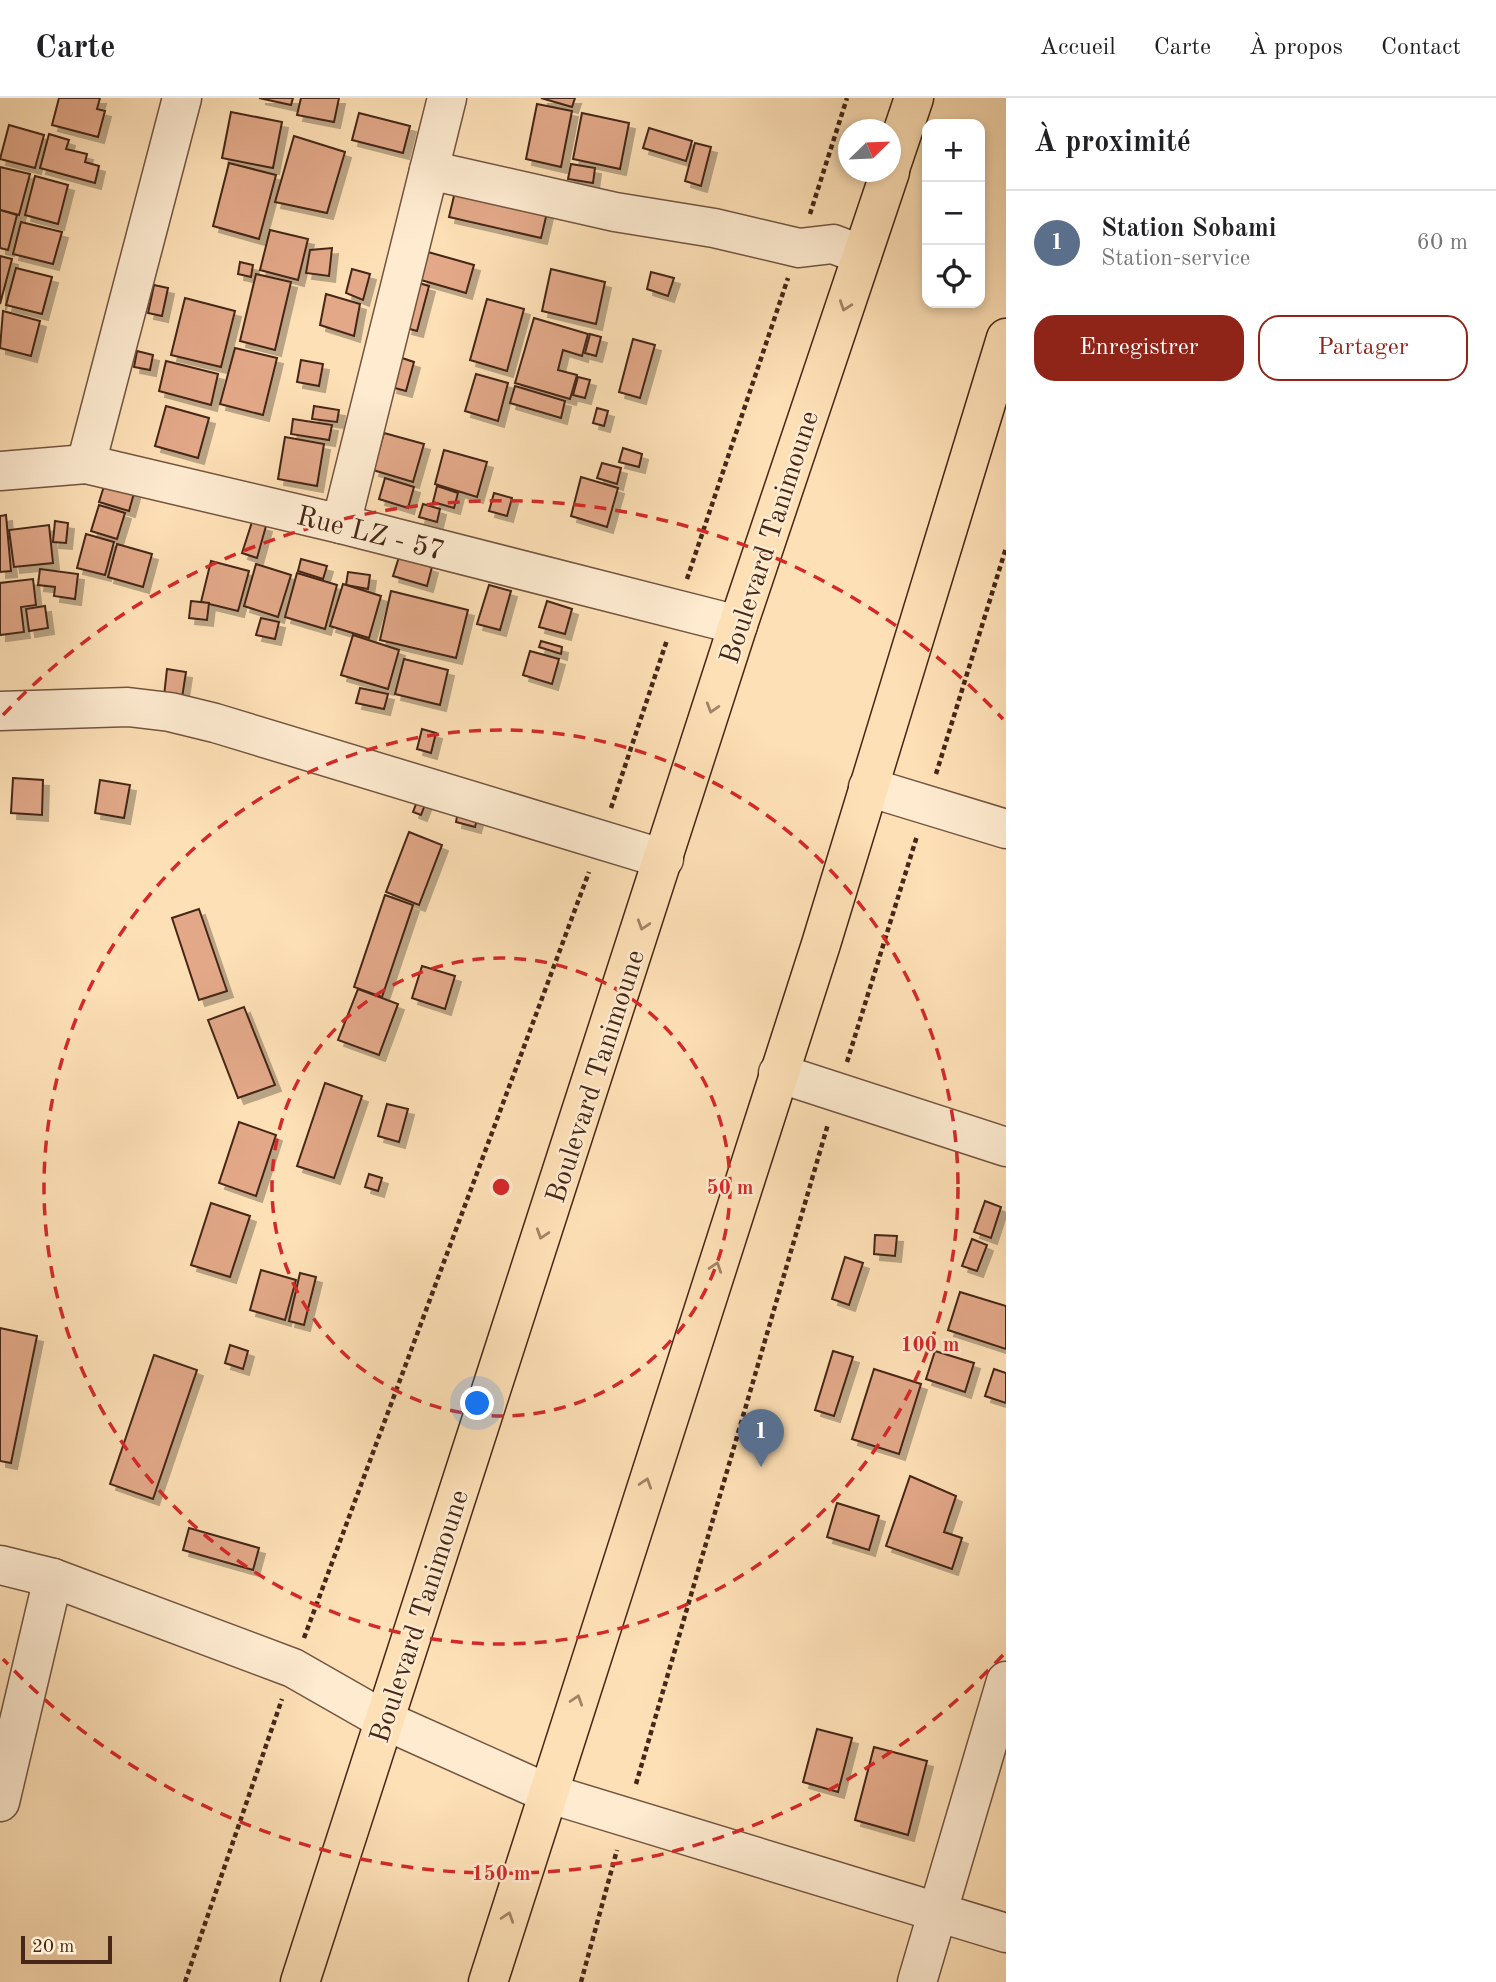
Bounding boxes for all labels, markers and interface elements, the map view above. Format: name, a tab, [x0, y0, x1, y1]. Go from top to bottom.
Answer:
text: Carte	[35, 32, 115, 65]
text: Accueil	[1040, 36, 1116, 60]
text: Carte	[1154, 36, 1211, 60]
text: À propos	[1249, 36, 1343, 60]
text: Contact	[1381, 36, 1461, 60]
north arrow	[838, 119, 901, 182]
map controls	[922, 119, 985, 308]
button: +	[922, 119, 985, 182]
text: À proximité	[1034, 128, 1191, 158]
button: −	[922, 182, 985, 245]
text: Station Sobami	[1101, 216, 1276, 242]
text: 1	[1050, 231, 1064, 254]
text: 60 m	[1417, 231, 1468, 254]
button: locate	[922, 245, 985, 308]
text: Station-service	[1101, 247, 1250, 270]
one-way arrow	[839, 299, 853, 312]
button: Enregistrer	[1034, 315, 1244, 381]
button: Partager	[1258, 315, 1468, 381]
street label: Boulevard Tanimoune	[717, 408, 825, 668]
street label: Rue LZ - 57	[294, 503, 447, 567]
one-way arrow	[705, 702, 720, 714]
one-way arrow	[636, 918, 651, 930]
street label: Boulevard Tanimoune	[543, 947, 651, 1207]
centre of rings	[489, 1175, 513, 1199]
text: 50 m	[706, 1178, 754, 1199]
one-way arrow	[536, 1228, 551, 1240]
one-way arrow	[708, 1261, 722, 1273]
text: 100 m	[900, 1335, 960, 1356]
your location	[460, 1386, 494, 1420]
pin: 1	[738, 1409, 784, 1467]
one-way arrow	[638, 1478, 652, 1490]
street label: Boulevard Tanimoune	[367, 1487, 475, 1747]
one-way arrow	[569, 1694, 583, 1707]
text: 150 m	[471, 1864, 531, 1885]
one-way arrow	[500, 1911, 515, 1923]
scale bar	[21, 1933, 112, 1965]
text: 20 m	[32, 1938, 74, 1957]

